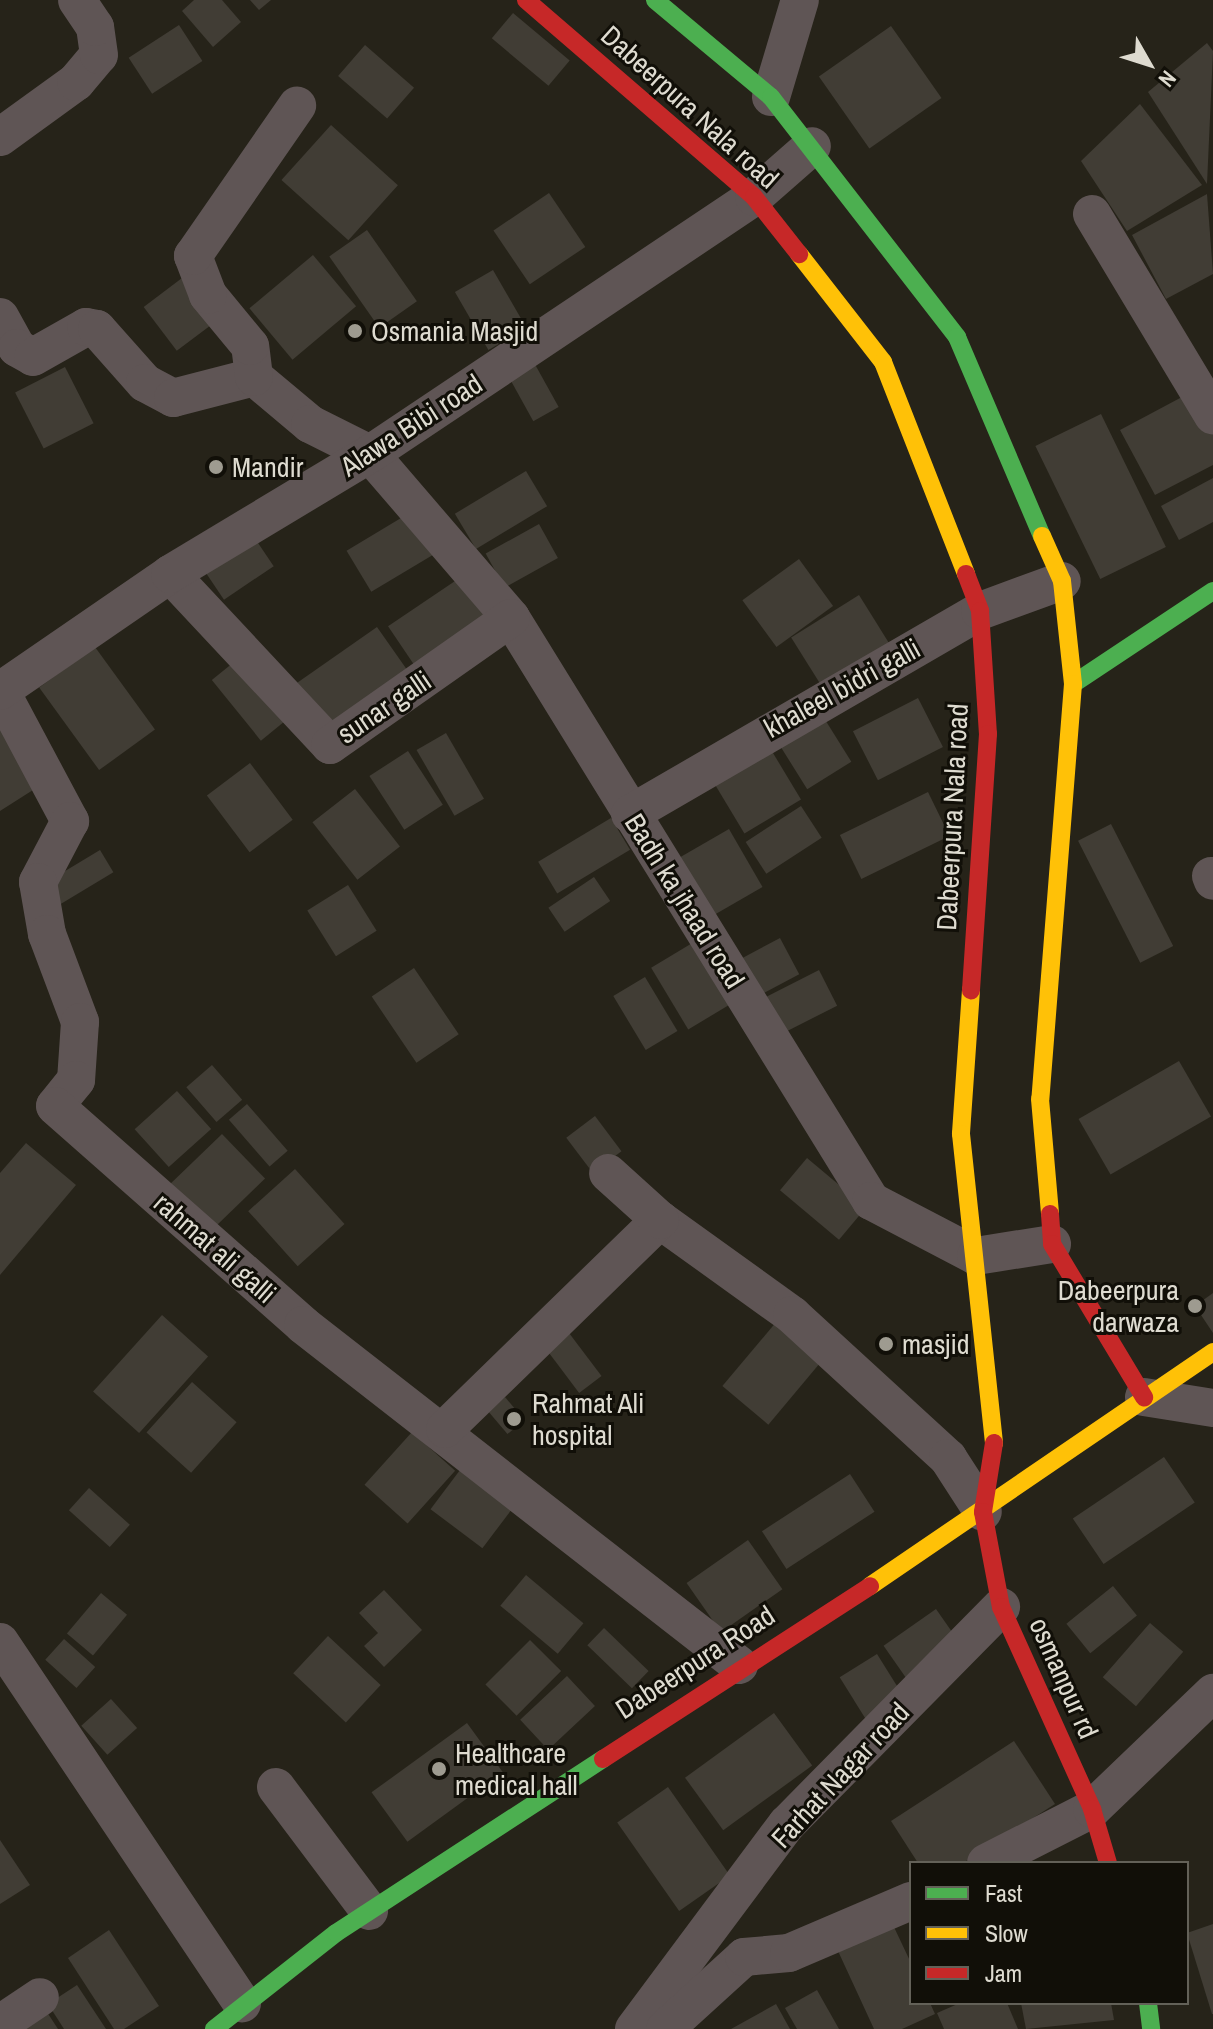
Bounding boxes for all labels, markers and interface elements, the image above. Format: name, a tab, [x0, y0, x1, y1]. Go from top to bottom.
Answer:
street label: Dabeerpura Nala road	[594, 19, 786, 195]
north arrow	[1109, 24, 1189, 104]
text: N	[1152, 65, 1183, 94]
place label: Osmania Masjid	[371, 314, 538, 348]
marker: Osmania Masjid	[346, 322, 364, 340]
street label: Alawa Bibi road	[334, 367, 488, 483]
place label: Mandir	[232, 450, 303, 484]
marker: Mandir	[207, 458, 225, 476]
street label: khaleel bidri galli	[758, 631, 926, 745]
street label: sunar galli	[331, 663, 437, 751]
street label: Dabeerpura Nala road	[929, 703, 975, 931]
street label: Badh ka jhaad road	[618, 808, 752, 994]
street label: rahmat ali galli	[147, 1186, 283, 1310]
place label: Dabeerpura darwaza	[1058, 1273, 1179, 1339]
marker: Dabeerpura darwaza	[1186, 1297, 1204, 1315]
place label: masjid	[902, 1327, 970, 1361]
marker: masjid	[877, 1335, 895, 1353]
place label: Rahmat Ali hospital	[532, 1386, 646, 1452]
marker: Rahmat Ali hospital	[503, 1408, 525, 1430]
street label: Dabeerpura Road	[609, 1598, 781, 1726]
street label: osmanpur rd	[1022, 1612, 1106, 1744]
street label: Farhat Nagar road	[764, 1695, 916, 1855]
place label: Healthcare medical hall	[455, 1736, 577, 1802]
marker: Healthcare medical hall	[430, 1760, 448, 1778]
legend	[909, 1861, 1189, 2005]
text: Fast	[985, 1877, 1022, 1909]
text: Slow	[985, 1917, 1028, 1949]
text: Jam	[985, 1957, 1022, 1989]

